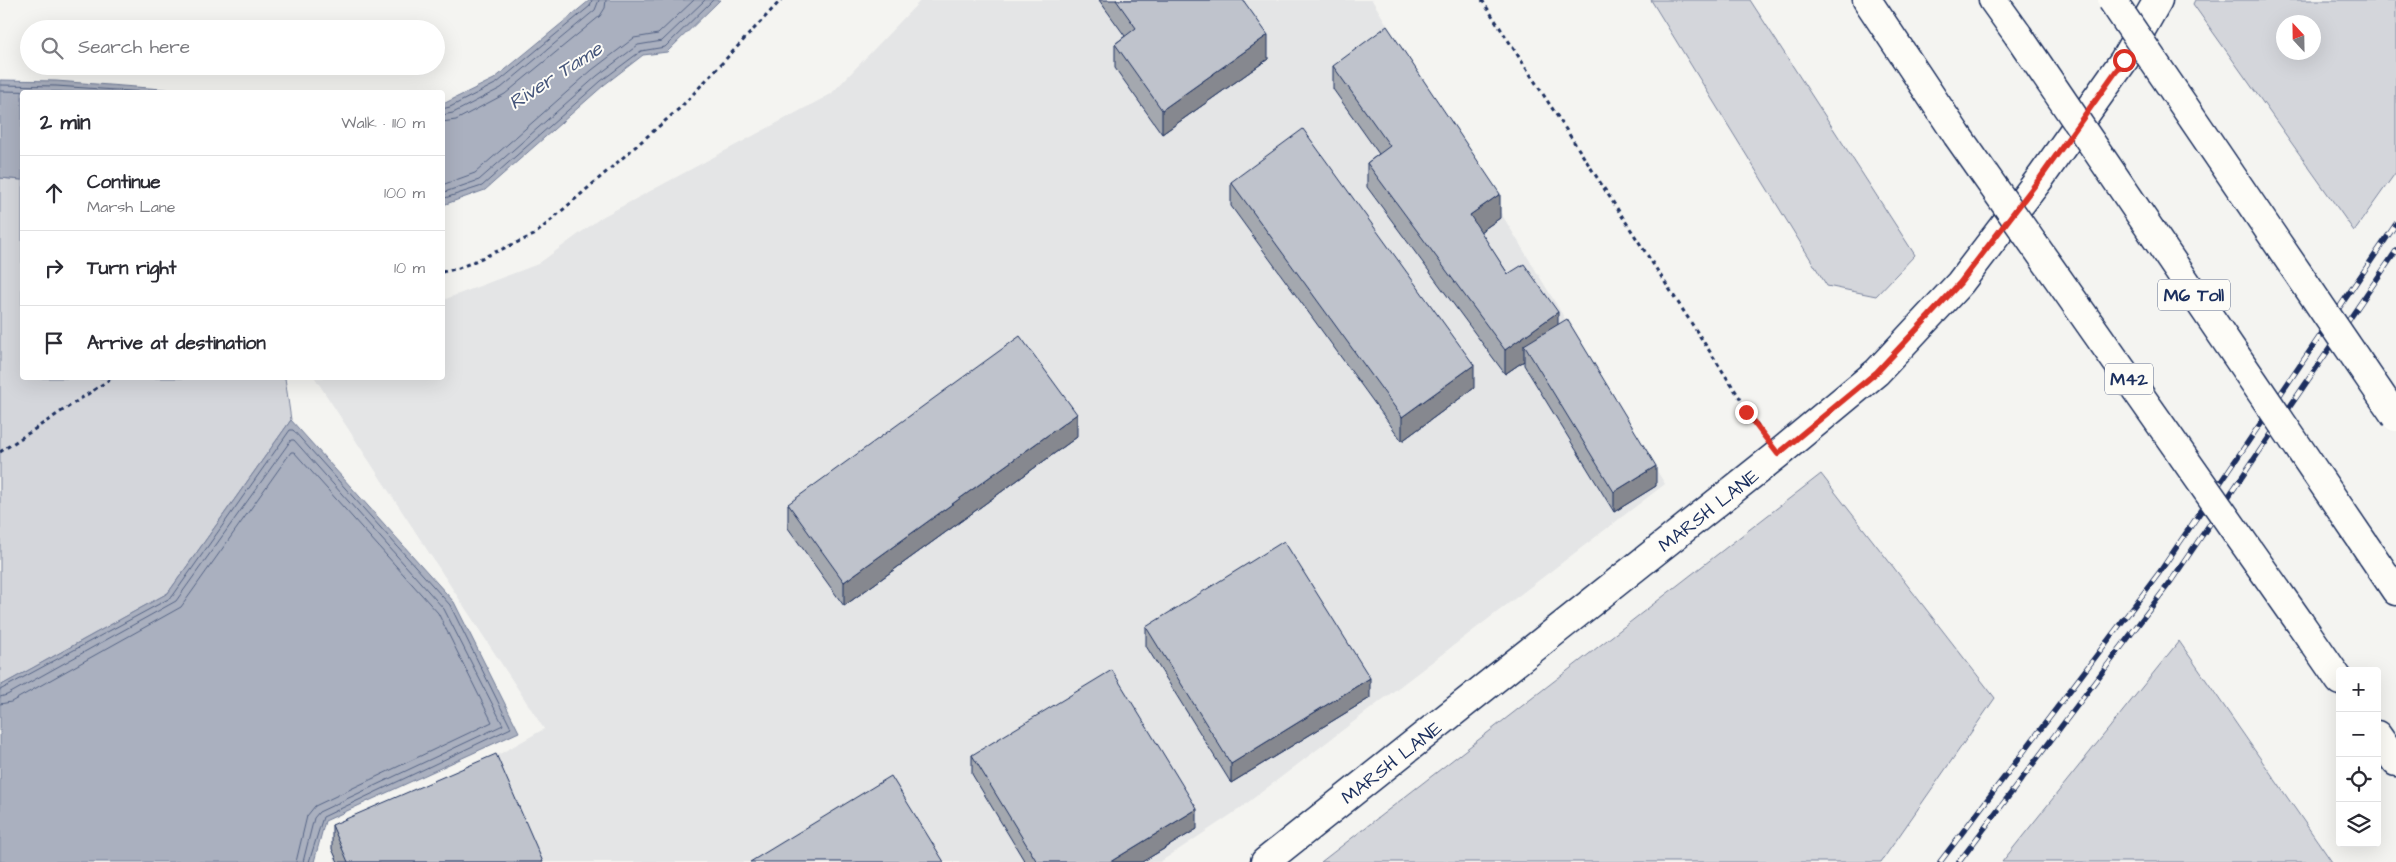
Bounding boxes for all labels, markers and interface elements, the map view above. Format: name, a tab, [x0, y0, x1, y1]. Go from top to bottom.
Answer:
north arrow	[2276, 15, 2321, 60]
search box	[20, 20, 445, 75]
icon: search	[38, 34, 66, 62]
text: Search here	[78, 34, 190, 61]
water label: River Tame	[503, 34, 609, 117]
route start	[2113, 49, 2136, 72]
text: 2 min	[40, 108, 90, 137]
text: Walk · 110 m	[341, 112, 425, 134]
text: Continue	[87, 169, 161, 196]
icon: ahead	[40, 179, 68, 207]
text: 100 m	[384, 182, 425, 204]
text: Marsh Lane	[87, 196, 175, 218]
icon: right	[40, 254, 68, 282]
text: Turn right	[87, 255, 176, 282]
text: 10 m	[394, 257, 425, 279]
road number: M6 Toll	[2158, 280, 2230, 310]
icon: arrive	[40, 329, 68, 357]
text: Arrive at destination	[87, 330, 266, 357]
road number: M42	[2105, 364, 2153, 394]
route end	[1735, 401, 1758, 424]
street label: MARSH LANE	[1653, 463, 1765, 559]
map controls	[2336, 667, 2381, 847]
button: +	[2336, 667, 2381, 712]
button: −	[2336, 712, 2381, 757]
street label: MARSH LANE	[1336, 715, 1448, 811]
button: locate	[2336, 757, 2381, 802]
button: layers	[2336, 802, 2381, 847]

